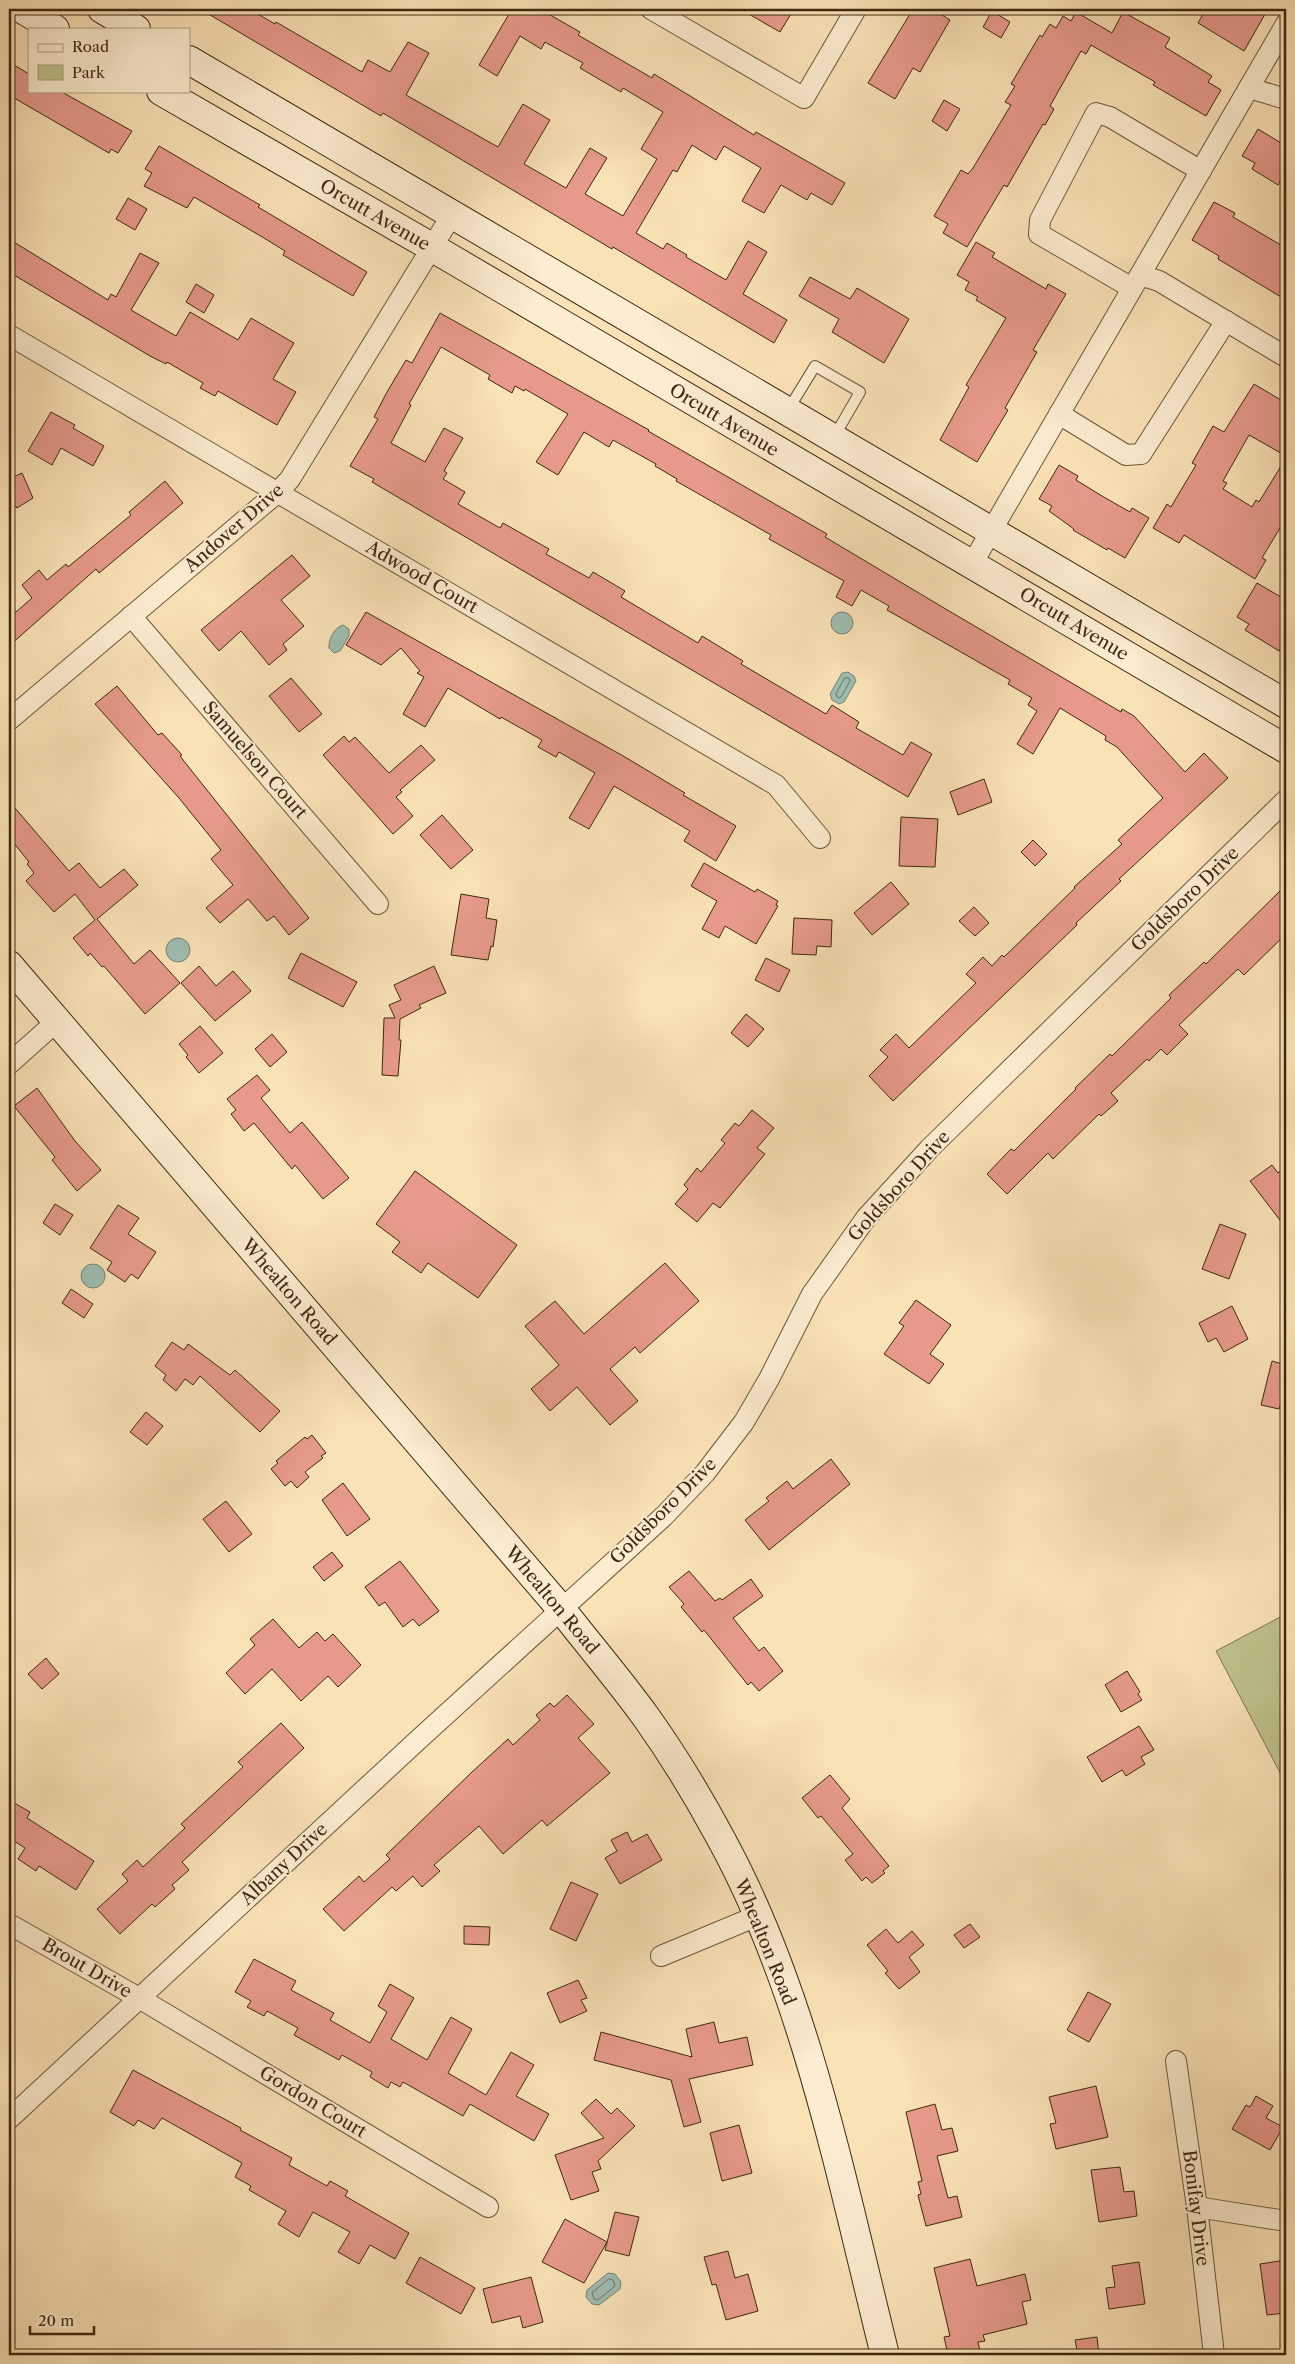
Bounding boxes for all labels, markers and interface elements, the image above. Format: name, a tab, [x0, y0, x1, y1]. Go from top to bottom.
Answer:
legend	[28, 28, 190, 92]
text: Road	[72, 37, 109, 56]
text: Park	[72, 63, 106, 82]
street label: Orcutt Avenue	[316, 175, 434, 255]
street label: Orcutt Avenue	[665, 379, 783, 461]
street label: Andover Drive	[179, 479, 288, 578]
street label: Adwood Court	[361, 535, 483, 618]
street label: Orcutt Avenue	[1015, 583, 1133, 665]
street label: Samuelson Court	[198, 697, 312, 824]
street label: Goldsboro Drive	[1126, 842, 1244, 956]
street label: Goldsboro Drive	[843, 1126, 955, 1246]
street label: Whealton Road	[236, 1233, 341, 1350]
street label: Goldsboro Drive	[605, 1453, 721, 1569]
street label: Whealton Road	[500, 1541, 604, 1659]
street label: Albany Drive	[235, 1818, 332, 1911]
street label: Whealton Road	[729, 1875, 800, 2008]
street label: Brout Drive	[38, 1933, 136, 2003]
street label: Gordon Court	[256, 2061, 371, 2143]
street label: Bonifay Drive	[1178, 2149, 1214, 2267]
scale bar	[30, 2304, 94, 2336]
text: 20 m	[38, 2311, 74, 2330]

